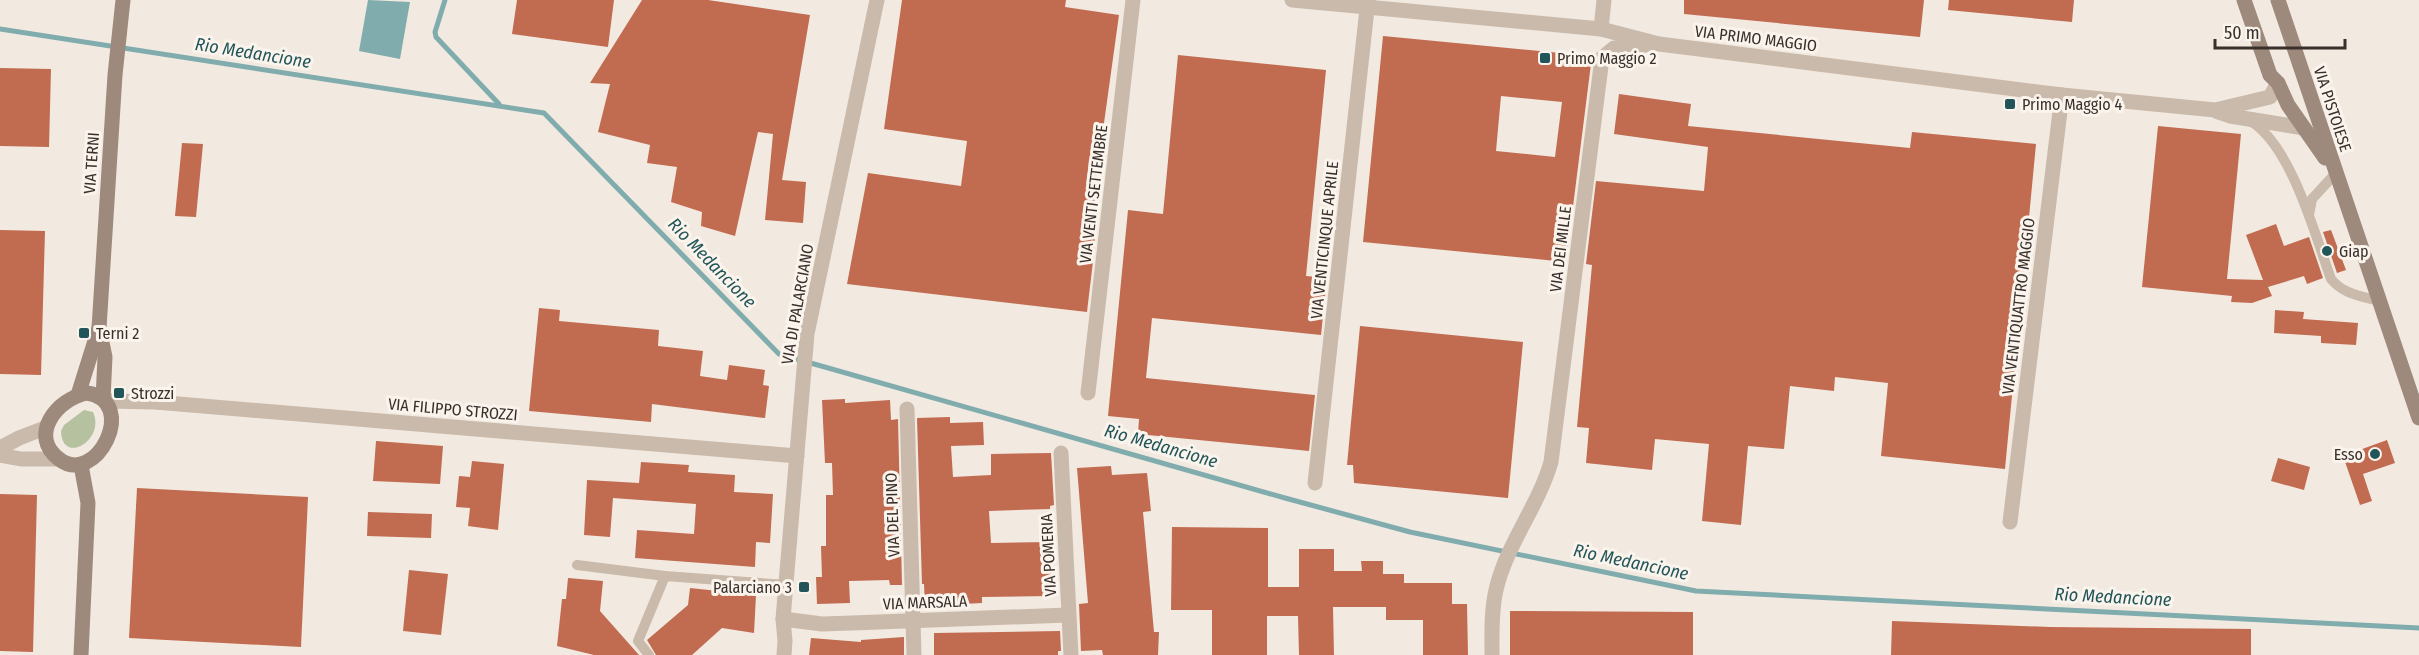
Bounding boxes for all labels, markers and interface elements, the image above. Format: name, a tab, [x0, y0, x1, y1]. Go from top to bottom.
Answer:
scale bar	[2215, 12, 2346, 50]
street label: VIA PRIMO MAGGIO	[1694, 22, 1818, 55]
text: 50 m	[2224, 22, 2260, 44]
water label: Rio Medancione	[194, 33, 313, 73]
place label: Primo Maggio 2	[1557, 49, 1657, 68]
marker: Primo Maggio 2	[1538, 51, 1552, 65]
street label: VIA PISTOIESE	[2310, 64, 2355, 154]
place label: Primo Maggio 4	[2022, 95, 2122, 114]
marker: Primo Maggio 4	[2003, 97, 2017, 111]
street label: VIA VENTI SETTEMBRE	[1076, 124, 1111, 264]
street label: VIA TERNI	[80, 131, 103, 195]
street label: VIA VENTICINQUE APRILE	[1307, 160, 1342, 320]
street label: VIA DEI MILLE	[1546, 205, 1575, 293]
water label: Rio Medancione	[663, 213, 761, 313]
street label: VIA VENTIQUATTRO MAGGIO	[1998, 217, 2039, 395]
street label: VIA DI PALARCIANO	[778, 242, 817, 366]
place label: Giap	[2339, 242, 2369, 261]
marker: Giap	[2320, 244, 2334, 258]
place label: Terni 2	[96, 324, 139, 343]
marker: Terni 2	[77, 326, 91, 340]
place label: Strozzi	[131, 384, 174, 403]
marker: Strozzi	[112, 386, 126, 400]
street label: VIA FILIPPO STROZZI	[387, 394, 519, 425]
water label: Rio Medancione	[1102, 419, 1221, 473]
place label: Esso	[2334, 445, 2363, 464]
marker: Esso	[2368, 447, 2382, 461]
street label: VIA DEL PINO	[882, 472, 903, 558]
street label: VIA POMERIA	[1037, 512, 1060, 597]
water label: Rio Medancione	[1572, 539, 1691, 585]
place label: Palarciano 3	[713, 578, 792, 597]
marker: Palarciano 3	[797, 580, 811, 594]
water label: Rio Medancione	[2054, 583, 2172, 611]
street label: VIA MARSALA	[882, 592, 968, 613]

